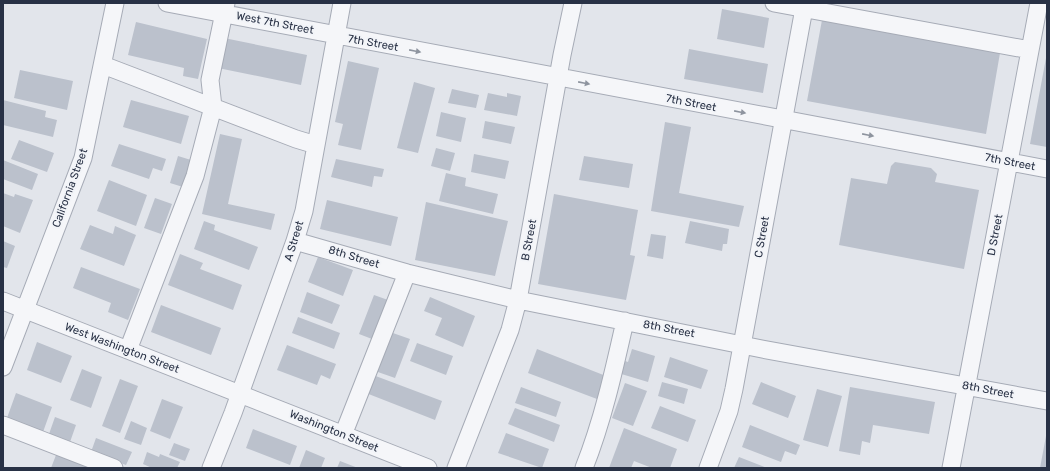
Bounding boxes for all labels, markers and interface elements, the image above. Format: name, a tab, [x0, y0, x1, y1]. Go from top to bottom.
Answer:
street label: West 7th Street	[235, 9, 315, 37]
street label: 7th Street	[347, 32, 400, 54]
one-way arrow	[409, 48, 422, 54]
one-way arrow	[578, 80, 591, 86]
street label: 7th Street	[665, 92, 718, 114]
one-way arrow	[734, 109, 746, 115]
one-way arrow	[861, 133, 874, 139]
street label: California Street	[50, 146, 91, 229]
street label: 7th Street	[984, 151, 1037, 173]
street label: D Street	[985, 212, 1006, 257]
street label: C Street	[752, 215, 772, 259]
street label: B Street	[519, 218, 540, 262]
street label: A Street	[282, 219, 306, 263]
street label: 8th Street	[327, 243, 382, 271]
street label: 8th Street	[642, 318, 697, 341]
street label: West Washington Street	[63, 320, 182, 376]
street label: 8th Street	[961, 379, 1016, 402]
street label: Washington Street	[288, 407, 381, 455]

